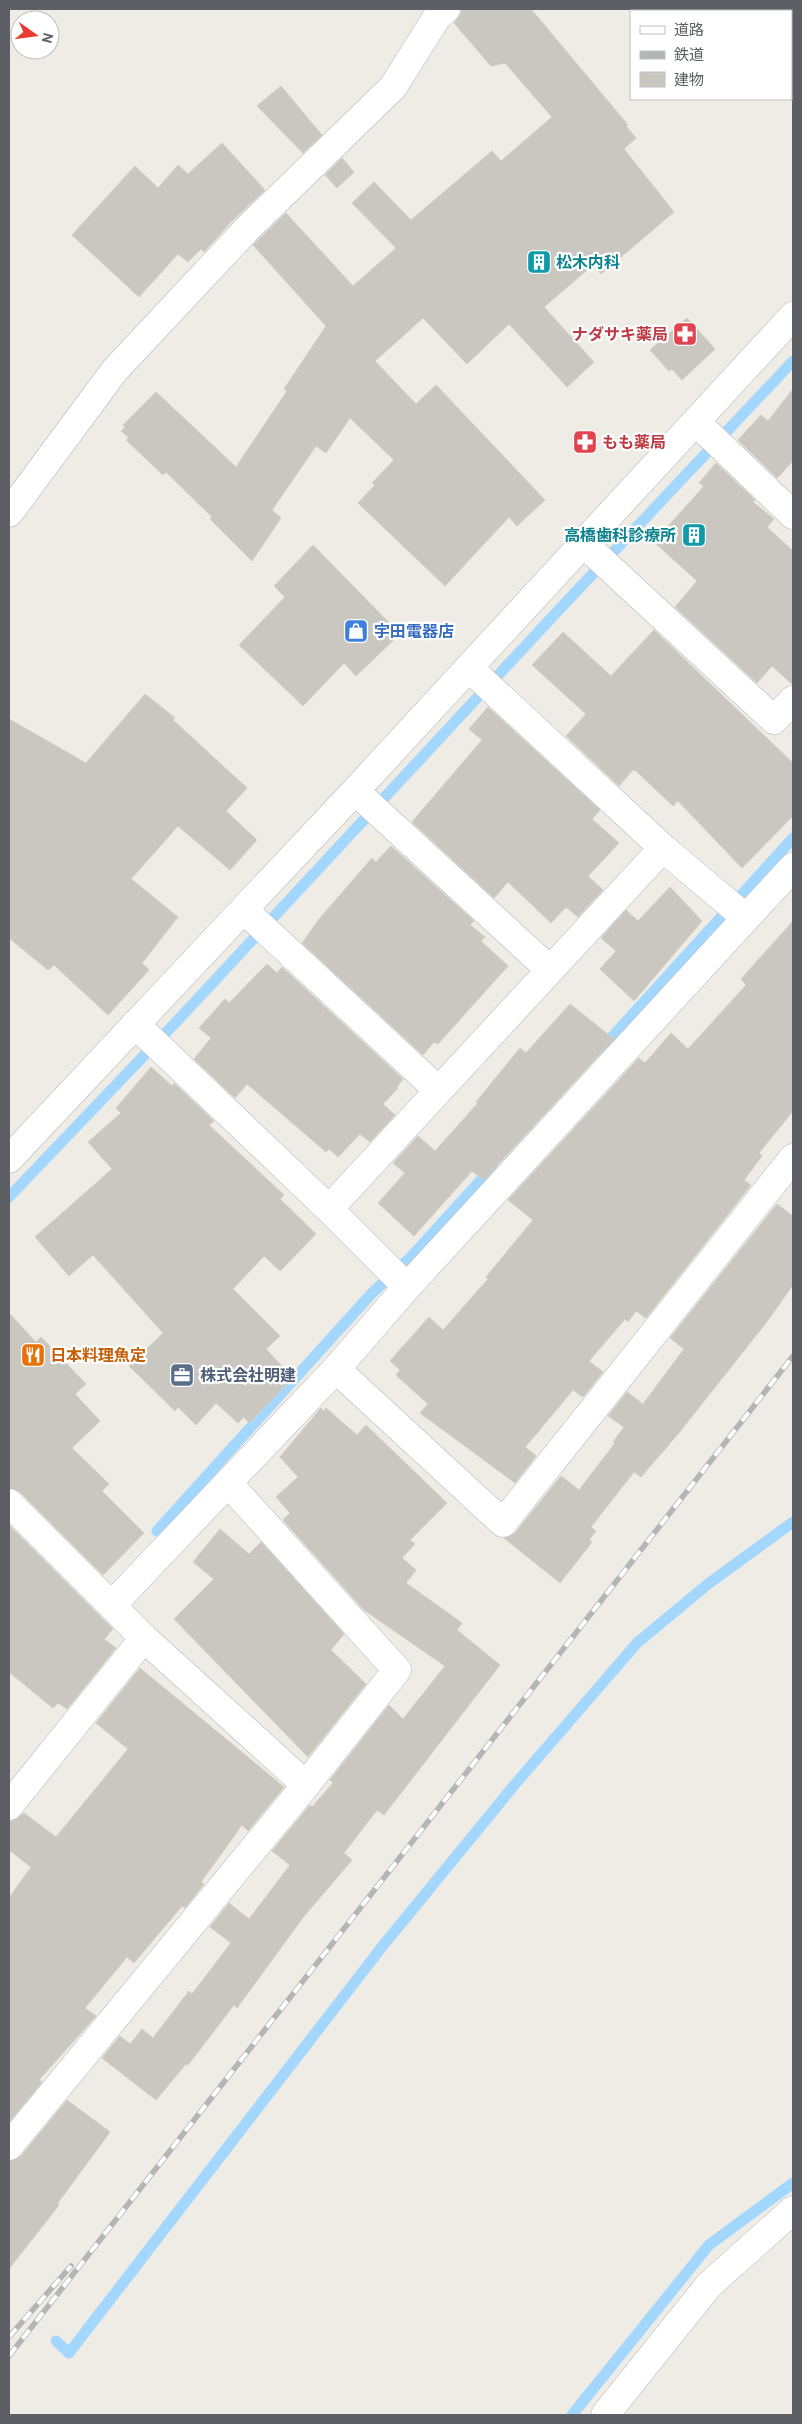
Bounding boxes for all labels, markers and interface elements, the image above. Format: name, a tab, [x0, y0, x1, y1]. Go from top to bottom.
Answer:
north arrow	[10, 10, 60, 60]
legend	[630, 10, 792, 100]
text: 道路	[674, 22, 704, 41]
text: N	[37, 31, 56, 45]
text: 鉄道	[674, 47, 704, 66]
text: 建物	[674, 72, 704, 91]
building icon: 松木内科	[526, 249, 552, 275]
place label: 松木内科	[556, 254, 620, 274]
pharmacy icon: ナダサキ薬局	[672, 321, 698, 347]
place label: ナダサキ薬局	[572, 326, 668, 346]
pharmacy icon: もも薬局	[572, 429, 598, 455]
place label: もも薬局	[602, 434, 666, 454]
building icon: 高橋歯科診療所	[681, 522, 707, 548]
place label: 高橋歯科診療所	[564, 527, 676, 547]
shop icon: 宇田電器店	[343, 618, 369, 644]
place label: 宇田電器店	[374, 623, 454, 643]
restaurant icon: 日本料理魚定	[20, 1342, 46, 1368]
place label: 日本料理魚定	[50, 1346, 146, 1367]
office icon: 株式会社明建	[169, 1362, 195, 1388]
place label: 株式会社明建	[200, 1366, 296, 1387]

